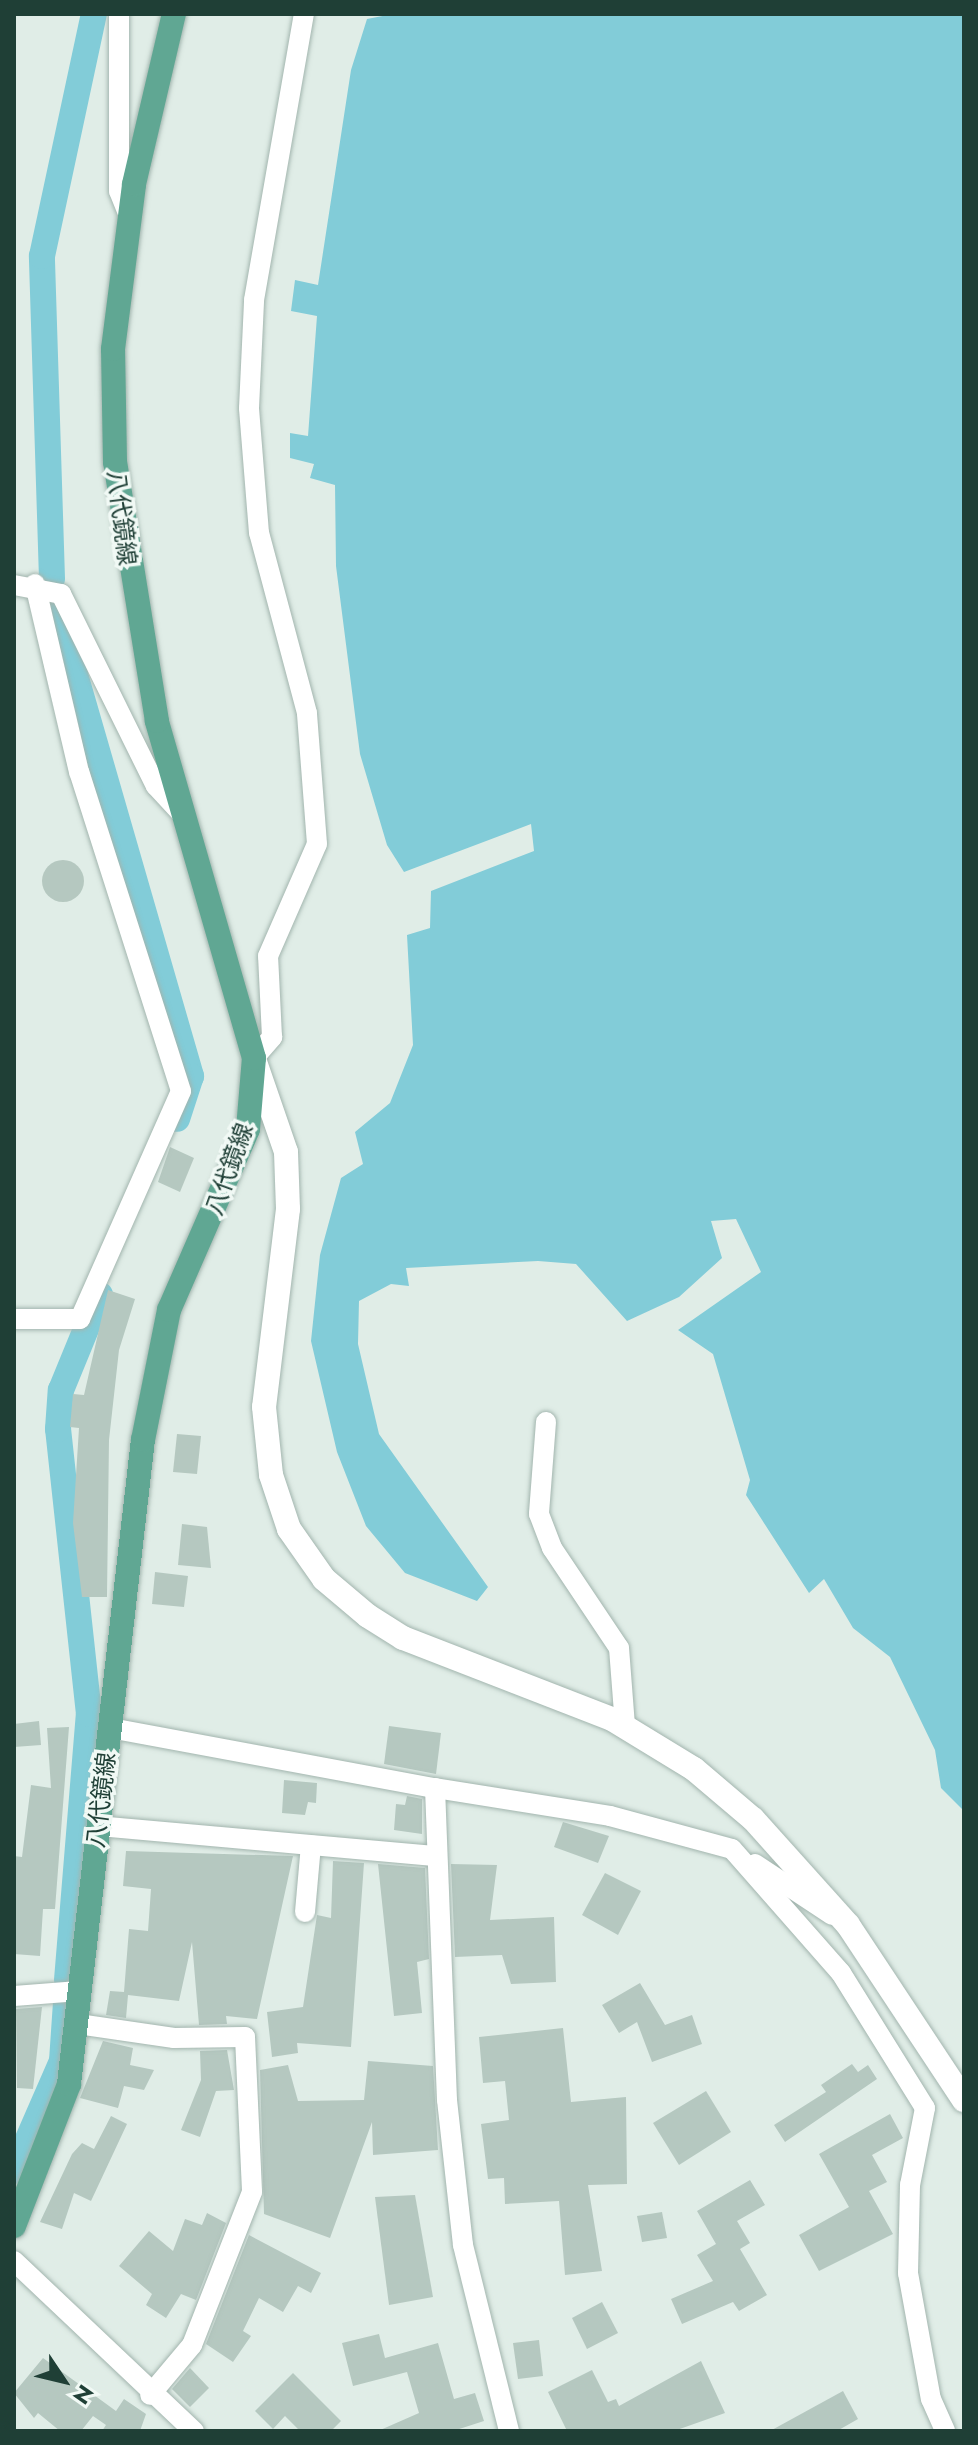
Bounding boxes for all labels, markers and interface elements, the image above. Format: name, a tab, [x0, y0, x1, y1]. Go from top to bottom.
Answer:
street label: 八代鏡線	[102, 469, 142, 567]
street label: 八代鏡線	[199, 1119, 259, 1219]
street label: 八代鏡線	[81, 1751, 121, 1849]
north arrow	[24, 2341, 104, 2421]
text: N	[66, 2378, 102, 2411]

